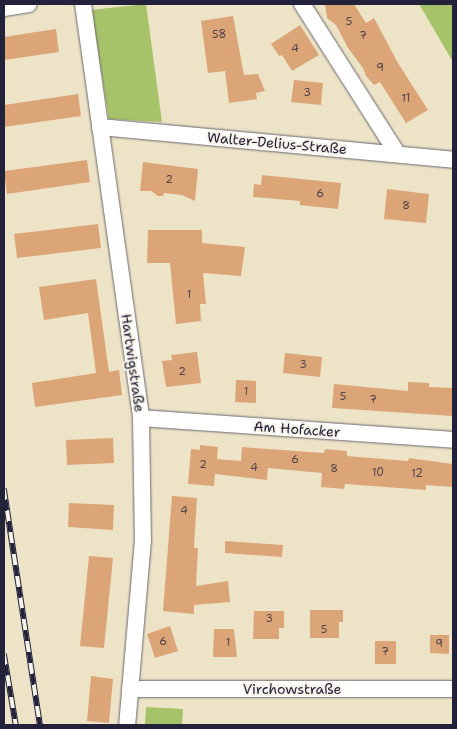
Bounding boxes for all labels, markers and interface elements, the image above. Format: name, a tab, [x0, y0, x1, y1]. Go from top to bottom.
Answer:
house number: 5	[346, 15, 352, 29]
house number: 58	[212, 28, 226, 42]
house number: 7	[359, 29, 367, 43]
house number: 4	[291, 42, 299, 56]
house number: 9	[376, 61, 384, 75]
house number: 3	[303, 86, 311, 100]
house number: 11	[402, 92, 410, 106]
street label: Walter-Delius-Straße	[207, 129, 347, 157]
house number: 2	[165, 173, 173, 187]
house number: 6	[316, 187, 324, 201]
house number: 8	[402, 199, 410, 213]
house number: 1	[187, 288, 191, 302]
street label: Hartwigstraße	[118, 313, 148, 413]
house number: 3	[299, 358, 307, 372]
house number: 2	[178, 365, 186, 379]
house number: 1	[244, 385, 248, 399]
house number: 5	[340, 390, 346, 404]
house number: 7	[369, 393, 377, 407]
street label: Am Hofacker	[253, 418, 341, 440]
house number: 6	[291, 453, 299, 467]
house number: 2	[199, 458, 207, 472]
house number: 4	[250, 461, 258, 475]
house number: 8	[330, 462, 338, 476]
house number: 10	[372, 466, 384, 480]
house number: 12	[411, 467, 423, 481]
house number: 4	[180, 504, 188, 518]
house number: 3	[265, 612, 273, 626]
house number: 5	[321, 623, 327, 637]
house number: 6	[159, 635, 167, 649]
house number: 1	[226, 636, 230, 650]
house number: 9	[435, 637, 443, 651]
house number: 7	[381, 645, 389, 659]
street label: Virchowstraße	[243, 681, 341, 697]

